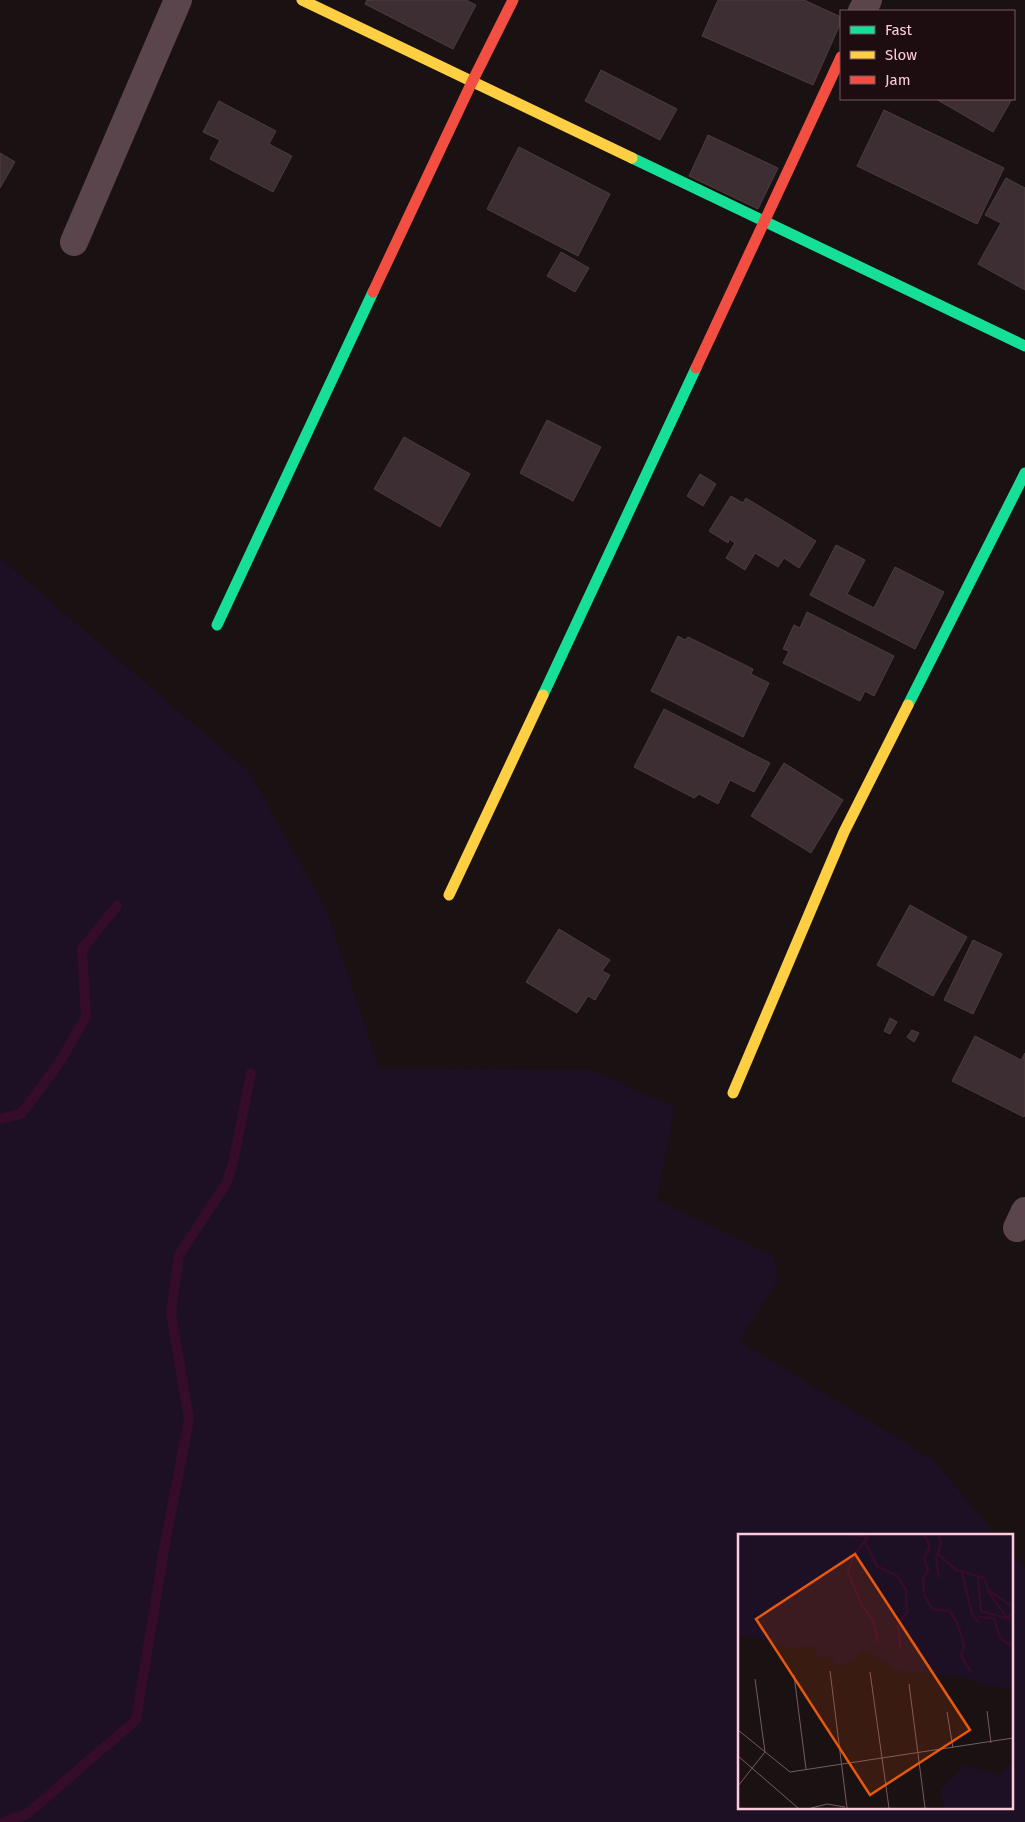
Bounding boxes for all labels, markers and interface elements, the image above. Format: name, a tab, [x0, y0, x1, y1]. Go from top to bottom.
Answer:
legend	[840, 10, 1015, 100]
text: Fast	[885, 21, 912, 39]
text: Slow	[885, 46, 917, 64]
text: Jam	[885, 71, 911, 89]
inset map	[738, 1534, 1012, 1810]

